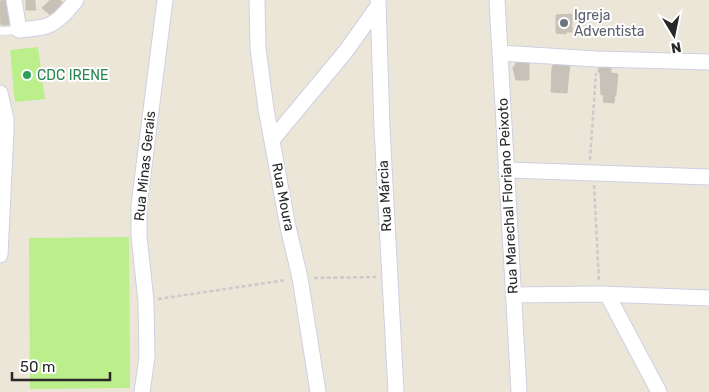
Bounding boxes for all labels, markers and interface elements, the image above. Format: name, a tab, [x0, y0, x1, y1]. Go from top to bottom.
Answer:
place label: Igreja Adventista	[574, 7, 645, 40]
north arrow	[649, 10, 699, 60]
marker: Igreja Adventista	[558, 17, 570, 29]
text: N	[670, 38, 683, 57]
place label: CDC IRENE	[37, 67, 108, 84]
marker: CDC IRENE	[21, 69, 33, 81]
street label: Rua Marechal Floriano Peixoto	[494, 97, 522, 295]
street label: Rua Minas Gerais	[131, 110, 159, 222]
street label: Rua Márcia	[375, 160, 395, 232]
street label: Rua Moura	[268, 161, 298, 233]
scale bar	[12, 350, 110, 382]
text: 50 m	[20, 358, 55, 376]

